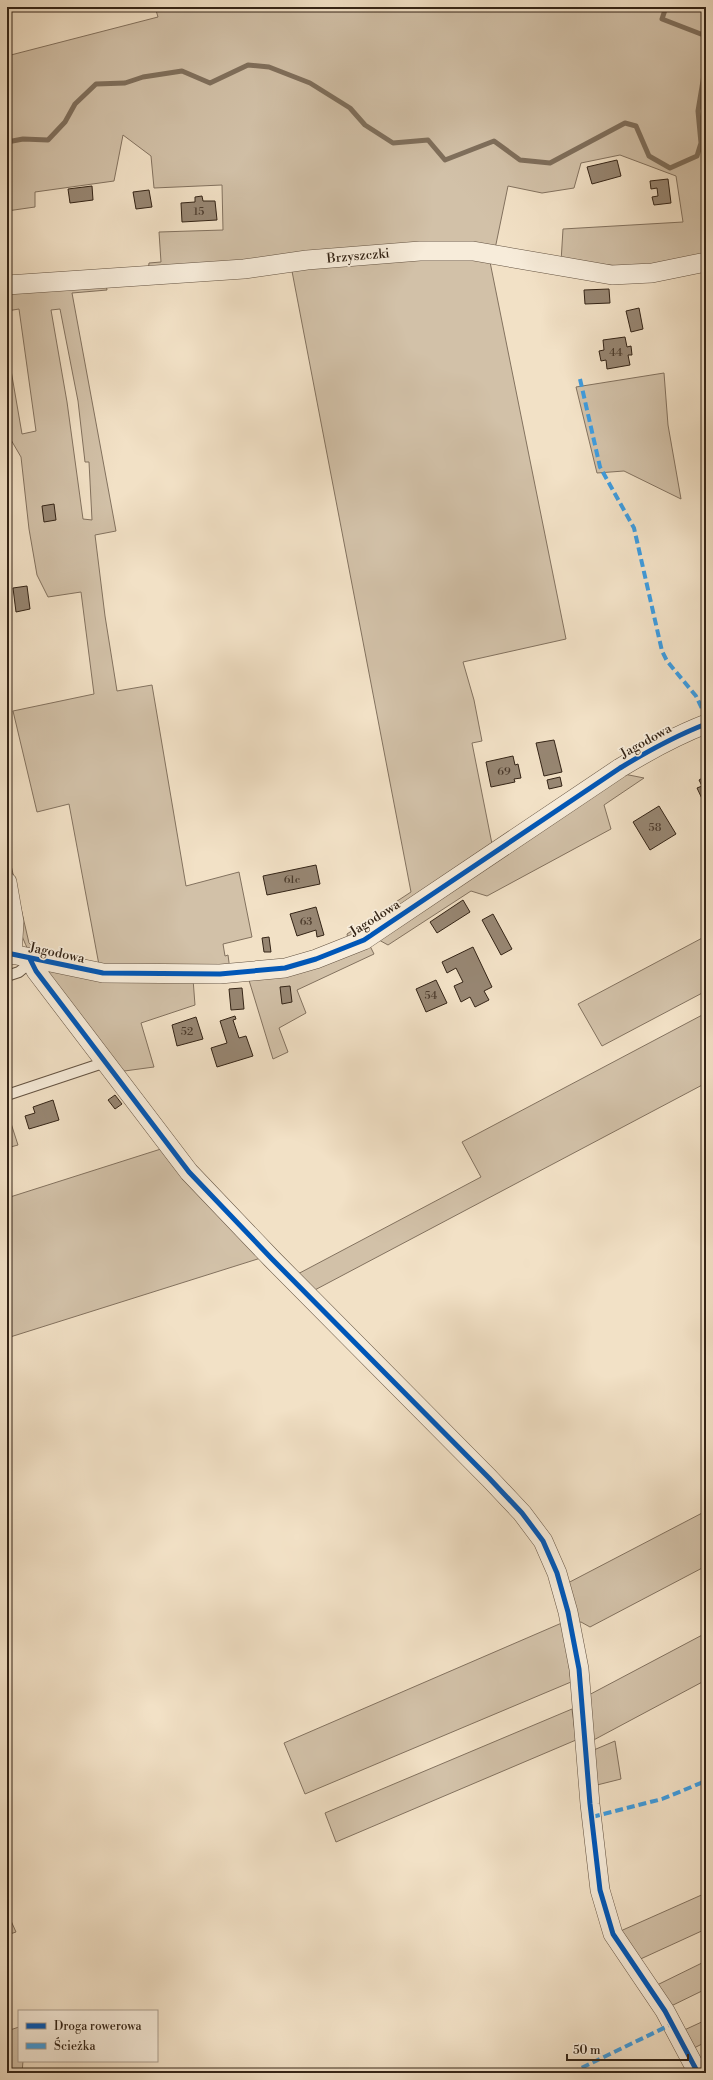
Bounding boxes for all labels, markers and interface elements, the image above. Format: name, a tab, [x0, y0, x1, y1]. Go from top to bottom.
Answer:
house number: 15	[194, 205, 204, 219]
street label: Brzyszczki	[325, 245, 390, 267]
house number: 44	[609, 346, 623, 360]
street label: Jagodowa	[617, 720, 675, 762]
house number: 69	[497, 765, 511, 779]
house number: 58	[649, 821, 662, 835]
house number: 61c	[284, 873, 301, 887]
street label: Jagodowa	[346, 896, 403, 940]
house number: 63	[300, 915, 312, 929]
street label: Jagodowa	[27, 939, 87, 967]
house number: 54	[425, 989, 438, 1003]
house number: 52	[181, 1025, 193, 1039]
legend	[18, 2010, 158, 2062]
text: Droga rowerowa	[54, 2019, 143, 2034]
scale bar	[567, 2036, 688, 2062]
text: Ścieżka	[54, 2037, 96, 2054]
text: 50 m	[573, 2043, 601, 2058]

